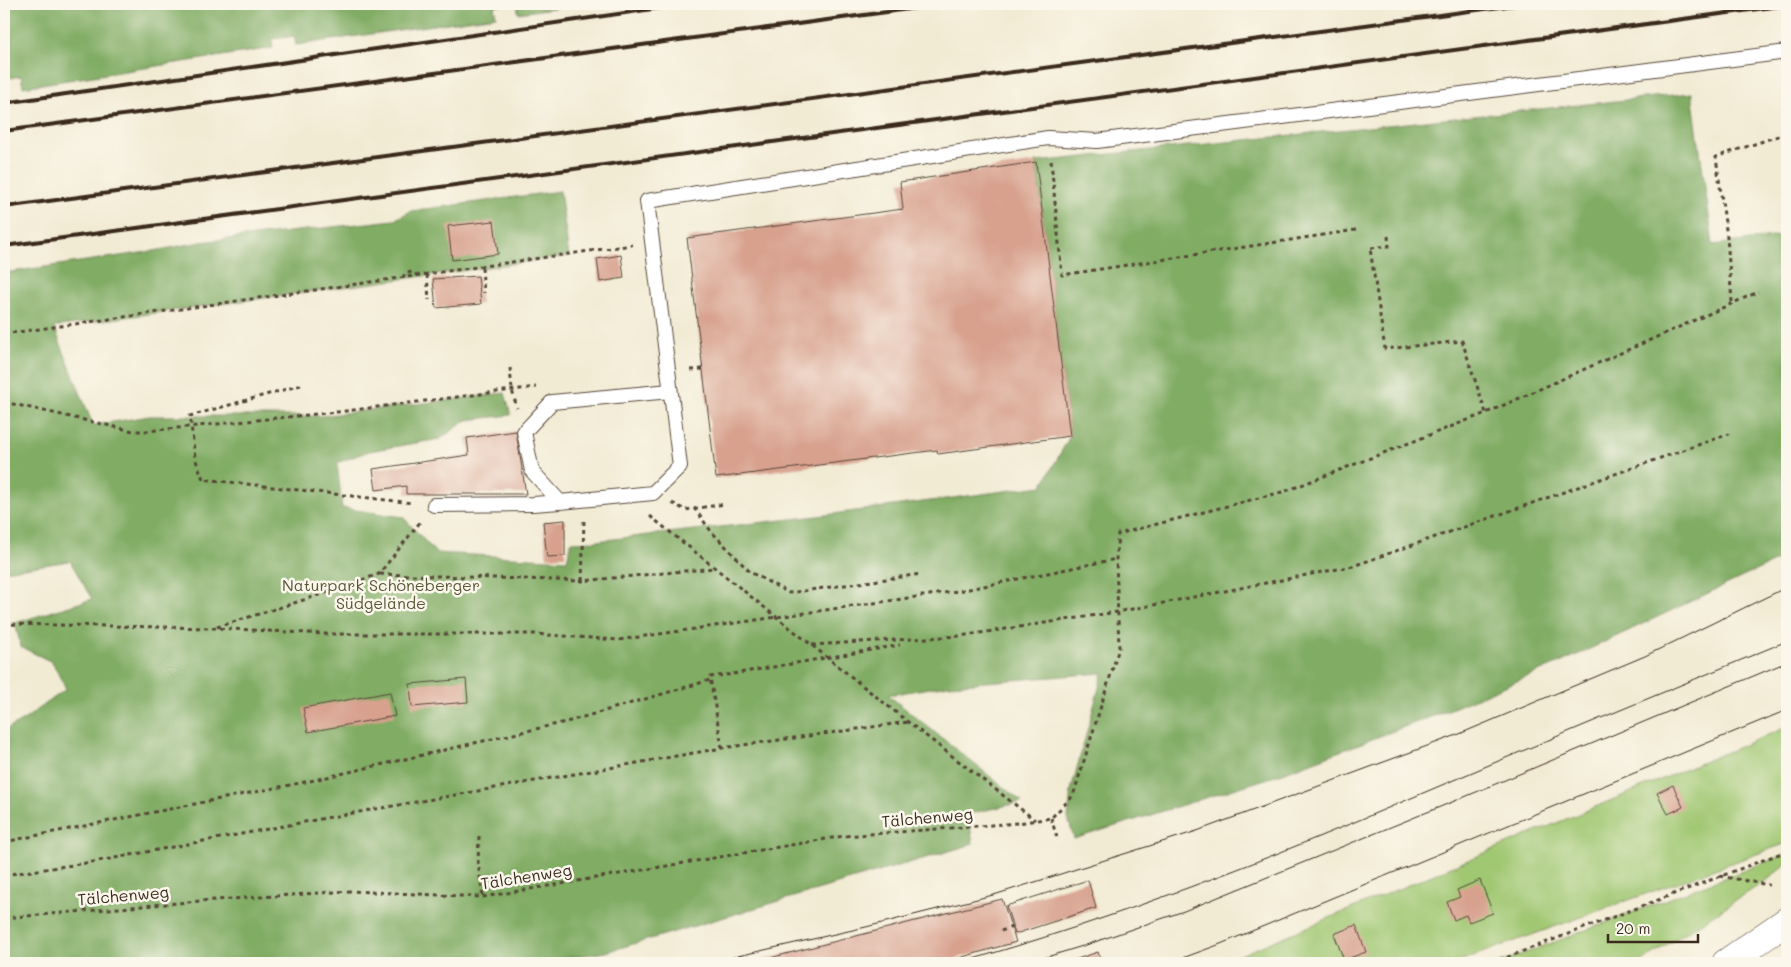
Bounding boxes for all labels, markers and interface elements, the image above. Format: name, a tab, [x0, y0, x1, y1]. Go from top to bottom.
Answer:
park label: Naturpark Schöneberger Südgelände	[282, 574, 480, 613]
street label: Tälchenweg	[880, 803, 974, 831]
street label: Tälchenweg	[479, 858, 573, 894]
street label: Tälchenweg	[76, 881, 170, 909]
scale bar	[1608, 912, 1698, 944]
text: 20 m	[1616, 918, 1650, 938]

